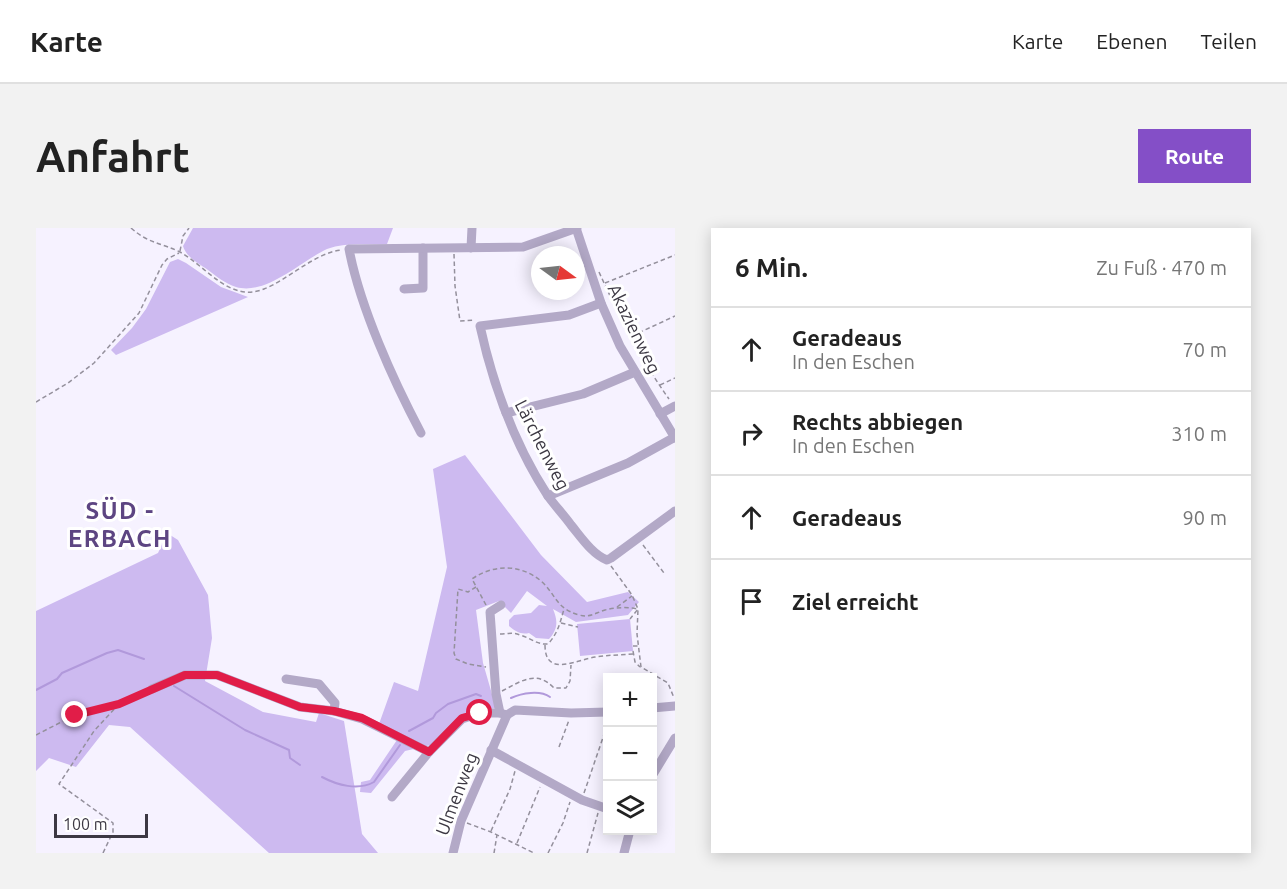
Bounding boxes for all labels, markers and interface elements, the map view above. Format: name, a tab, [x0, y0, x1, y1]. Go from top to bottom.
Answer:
text: Karte	[30, 26, 103, 57]
text: Karte	[1012, 29, 1063, 53]
text: Ebenen	[1096, 29, 1168, 53]
text: Teilen	[1201, 29, 1257, 53]
button: Route	[1138, 129, 1251, 183]
text: Anfahrt	[36, 133, 190, 180]
north arrow	[531, 246, 585, 300]
text: 6 Min.	[735, 253, 808, 282]
text: Zu Fuß · 470 m	[1096, 256, 1227, 279]
street label: Akazienweg	[605, 281, 665, 377]
text: Geradeaus	[792, 325, 902, 350]
icon: ahead	[735, 333, 768, 366]
text: 70 m	[1183, 338, 1227, 361]
text: In den Eschen	[792, 350, 915, 373]
street label: Lärchenweg	[512, 396, 574, 493]
text: Rechts abbiegen	[792, 409, 963, 434]
icon: right	[735, 417, 768, 450]
text: 310 m	[1171, 422, 1227, 445]
text: In den Eschen	[792, 434, 915, 457]
district label: SÜD - ERBACH	[68, 496, 172, 552]
icon: ahead	[735, 501, 768, 534]
text: Geradeaus	[792, 505, 902, 530]
text: 90 m	[1183, 506, 1227, 529]
icon: arrive	[735, 585, 768, 618]
text: Ziel erreicht	[792, 589, 919, 614]
map controls	[603, 673, 657, 835]
button: +	[603, 673, 657, 727]
route start	[466, 699, 492, 725]
route end	[61, 701, 87, 727]
button: −	[603, 727, 657, 781]
street label: Ulmenweg	[431, 749, 481, 838]
button: layers	[603, 781, 657, 835]
scale bar	[54, 811, 148, 838]
text: 100 m	[63, 815, 108, 833]

